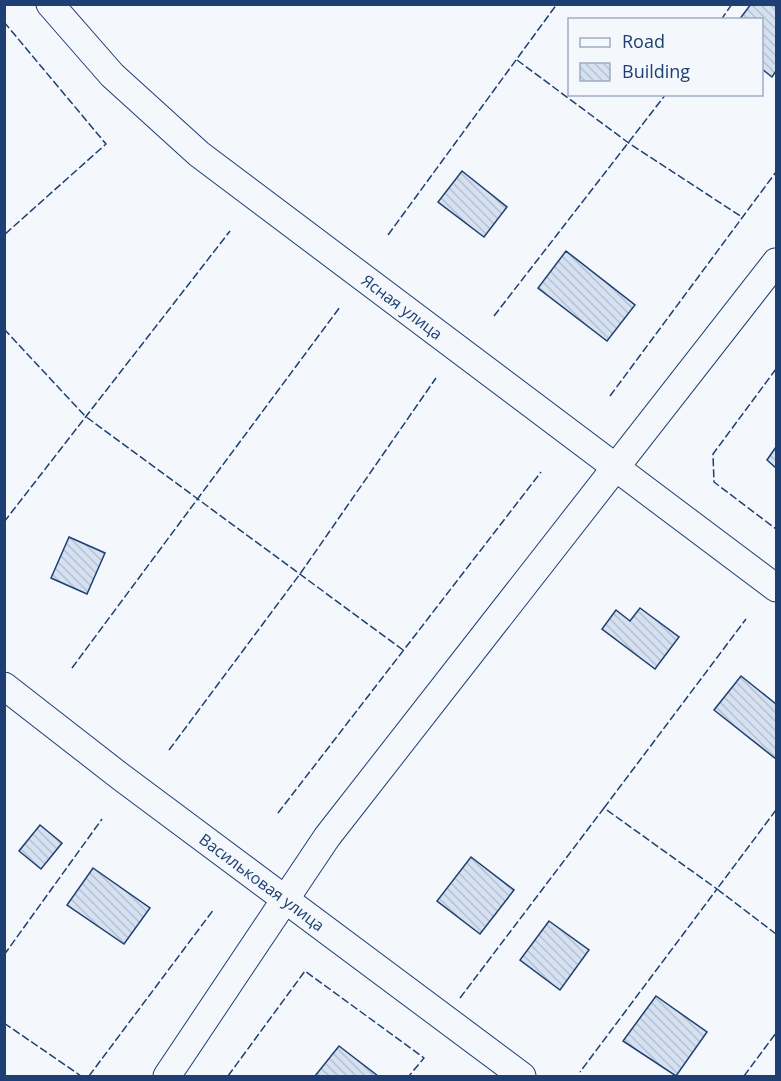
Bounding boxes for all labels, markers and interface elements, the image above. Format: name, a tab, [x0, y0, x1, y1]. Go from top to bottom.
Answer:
legend	[568, 18, 763, 96]
text: Road	[622, 29, 665, 53]
text: Building	[622, 59, 690, 83]
street label: Ясная улица	[357, 269, 447, 344]
street label: Васильковая улица	[195, 828, 329, 936]

